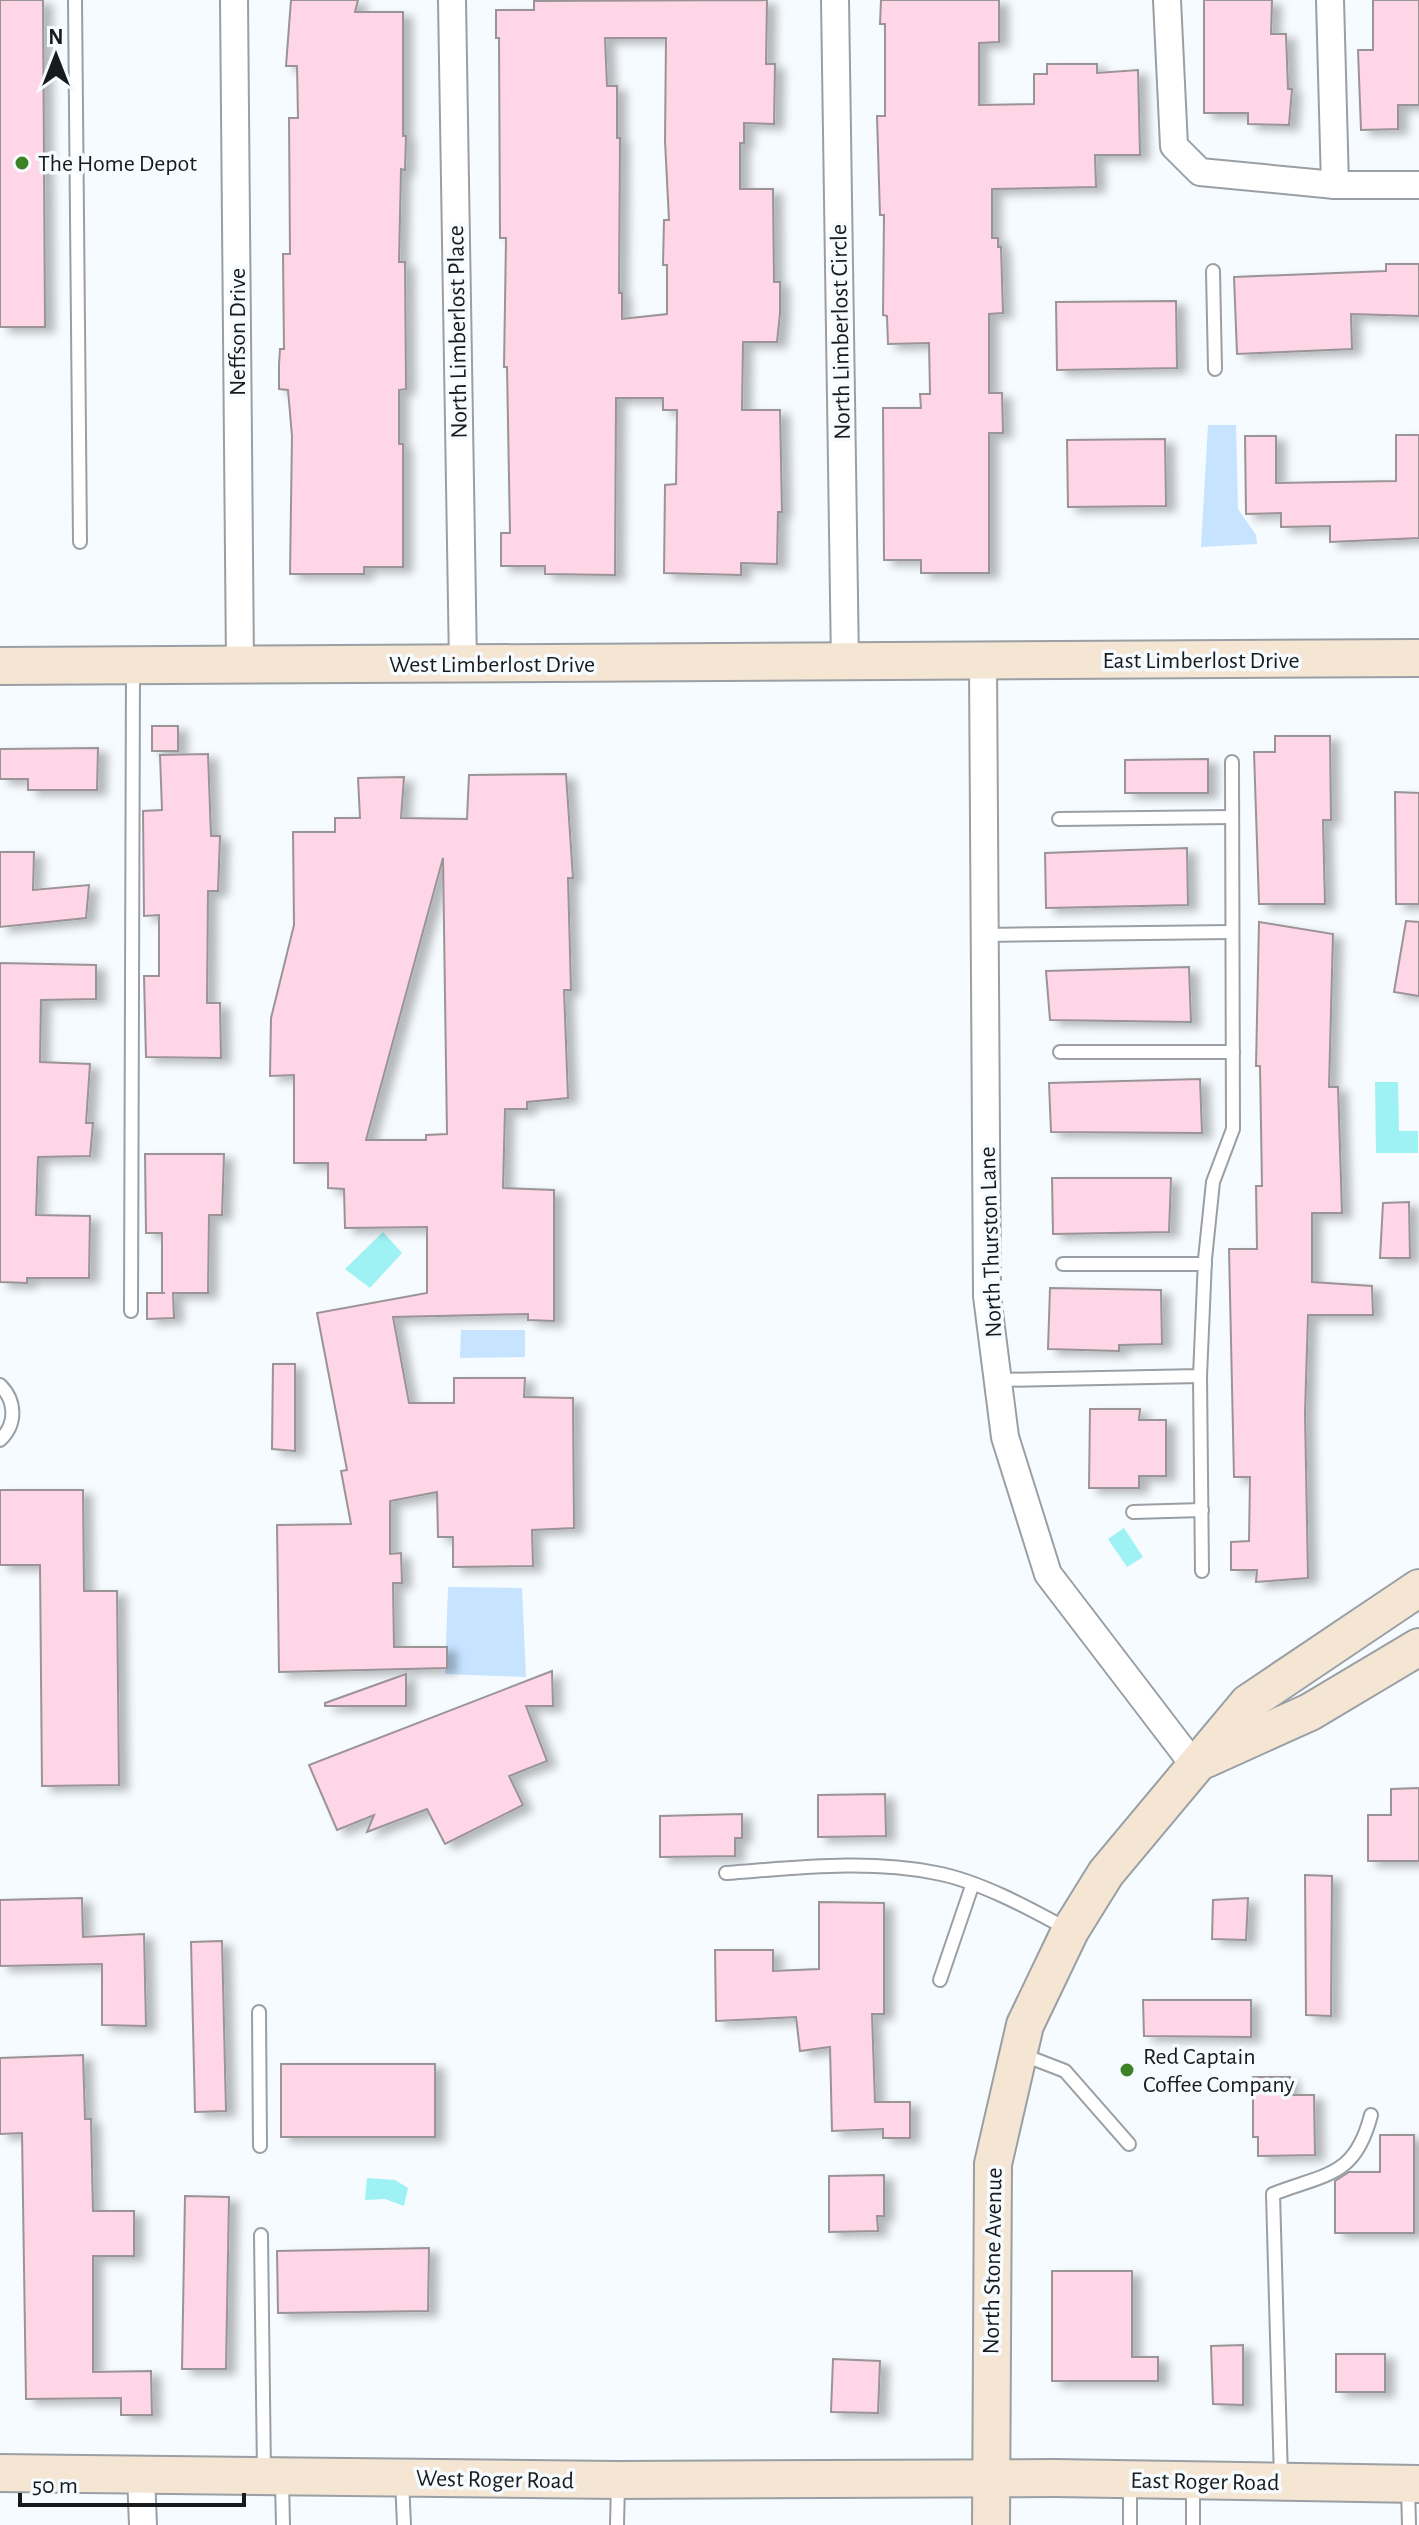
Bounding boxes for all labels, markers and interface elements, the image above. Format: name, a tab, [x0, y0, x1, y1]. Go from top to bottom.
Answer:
north arrow	[16, 16, 96, 96]
text: N	[48, 26, 64, 48]
place label: The Home Depot	[38, 152, 197, 176]
marker: The Home Depot	[13, 154, 31, 172]
street label: North Limberlost Circle	[827, 224, 855, 440]
street label: North Limberlost Place	[444, 225, 472, 439]
street label: Neffson Drive	[226, 268, 250, 396]
street label: East Limberlost Drive	[1103, 649, 1299, 673]
street label: West Limberlost Drive	[389, 653, 595, 677]
street label: North Thurston Lane	[976, 1146, 1006, 1338]
place label: Red Captain Coffee Company	[1143, 2045, 1294, 2097]
marker: Red Captain Coffee Company	[1118, 2061, 1136, 2079]
street label: North Stone Avenue	[979, 2167, 1007, 2355]
scale bar	[20, 2457, 244, 2507]
street label: West Roger Road	[416, 2467, 574, 2493]
street label: East Roger Road	[1130, 2469, 1280, 2495]
text: 50 m	[32, 2474, 78, 2498]

